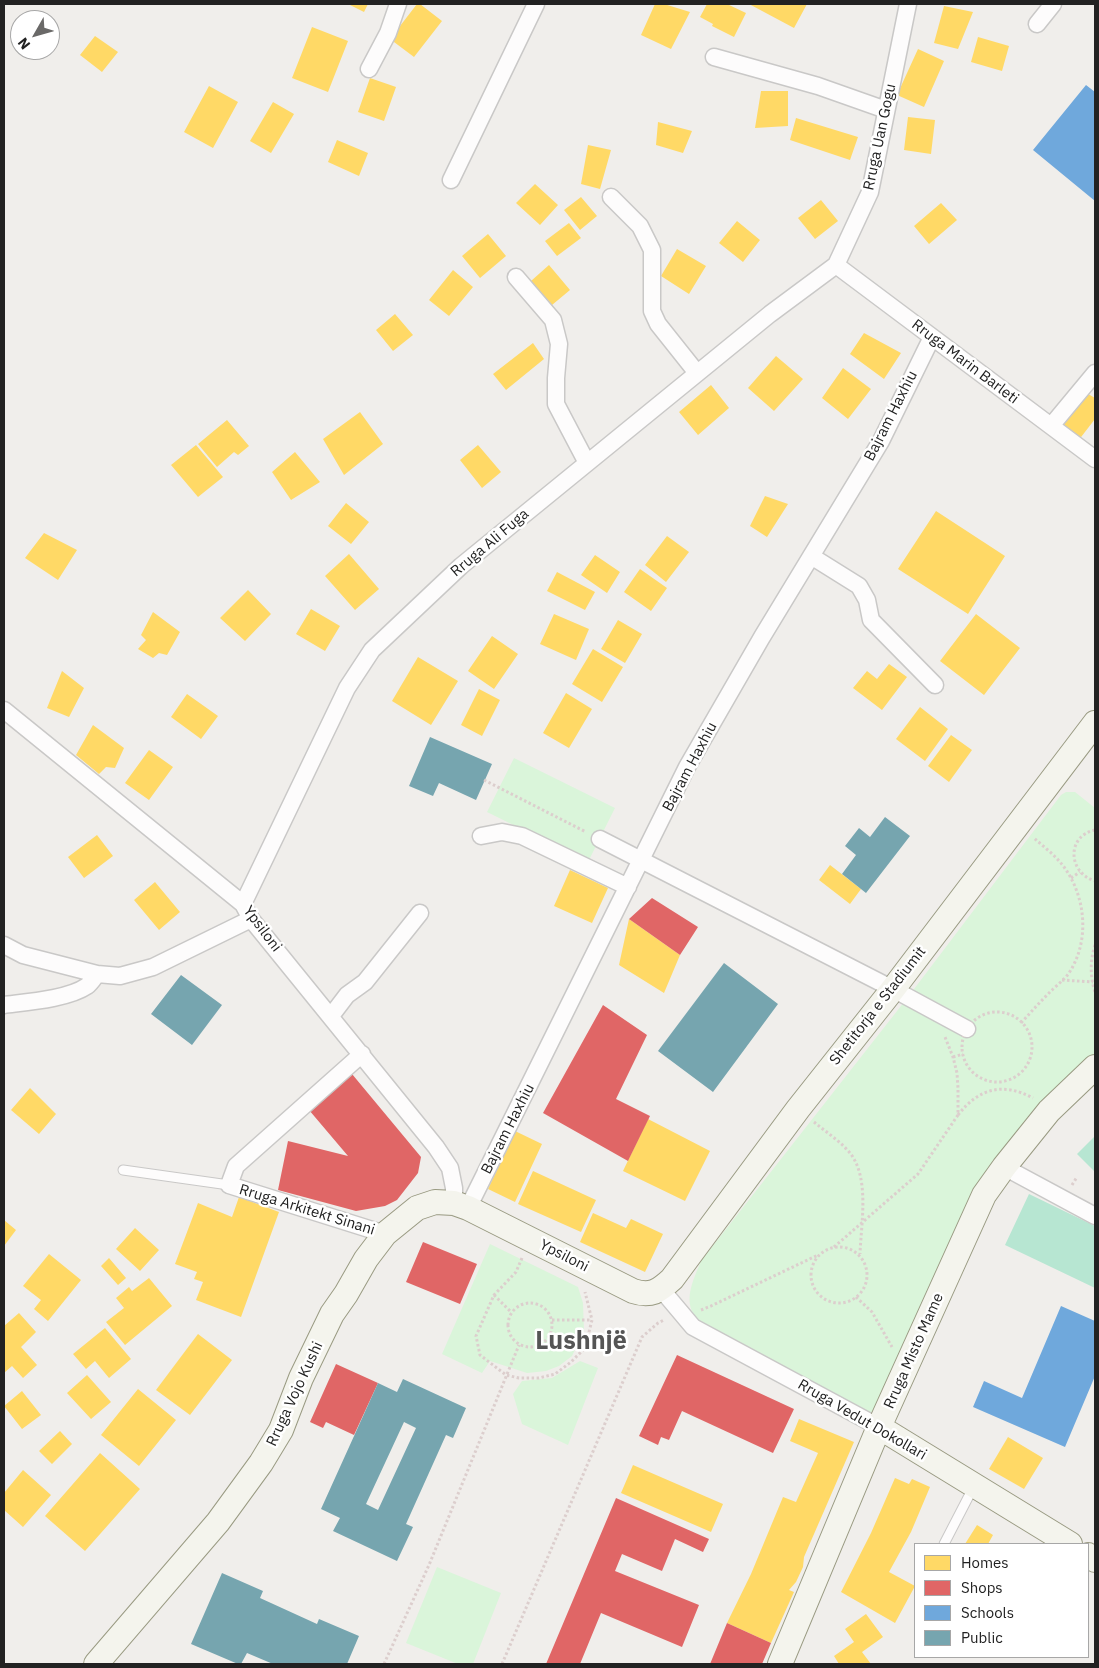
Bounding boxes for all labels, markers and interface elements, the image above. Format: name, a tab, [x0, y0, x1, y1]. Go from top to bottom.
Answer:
north arrow	[10, 10, 60, 60]
text: N	[14, 34, 34, 53]
street label: Rruga Uan Gogu	[860, 82, 900, 192]
street label: Rruga Marin Barleti	[908, 316, 1022, 408]
street label: Bajram Haxhiu	[861, 368, 921, 464]
street label: Rruga Ali Fuga	[447, 505, 533, 581]
street label: Bajram Haxhiu	[659, 719, 721, 815]
street label: Ypsiloni	[239, 902, 285, 956]
street label: Shetitorja e Stadiumit	[826, 943, 930, 1069]
street label: Bajram Haxhiu	[478, 1081, 538, 1177]
street label: Rruga Arkitekt Sinani	[237, 1181, 377, 1239]
street label: Ypsiloni	[536, 1236, 592, 1276]
street label: Rruga Misto Mame	[880, 1290, 948, 1412]
district label: Lushnjë	[535, 1327, 627, 1357]
street label: Rruga Vojo Kushi	[263, 1339, 327, 1449]
street label: Rruga Vedut Dokollari	[794, 1376, 930, 1464]
legend	[914, 1543, 1089, 1658]
text: Homes	[961, 1553, 1009, 1572]
text: Shops	[961, 1578, 1003, 1597]
text: Schools	[961, 1603, 1014, 1622]
text: Public	[961, 1628, 1003, 1647]

